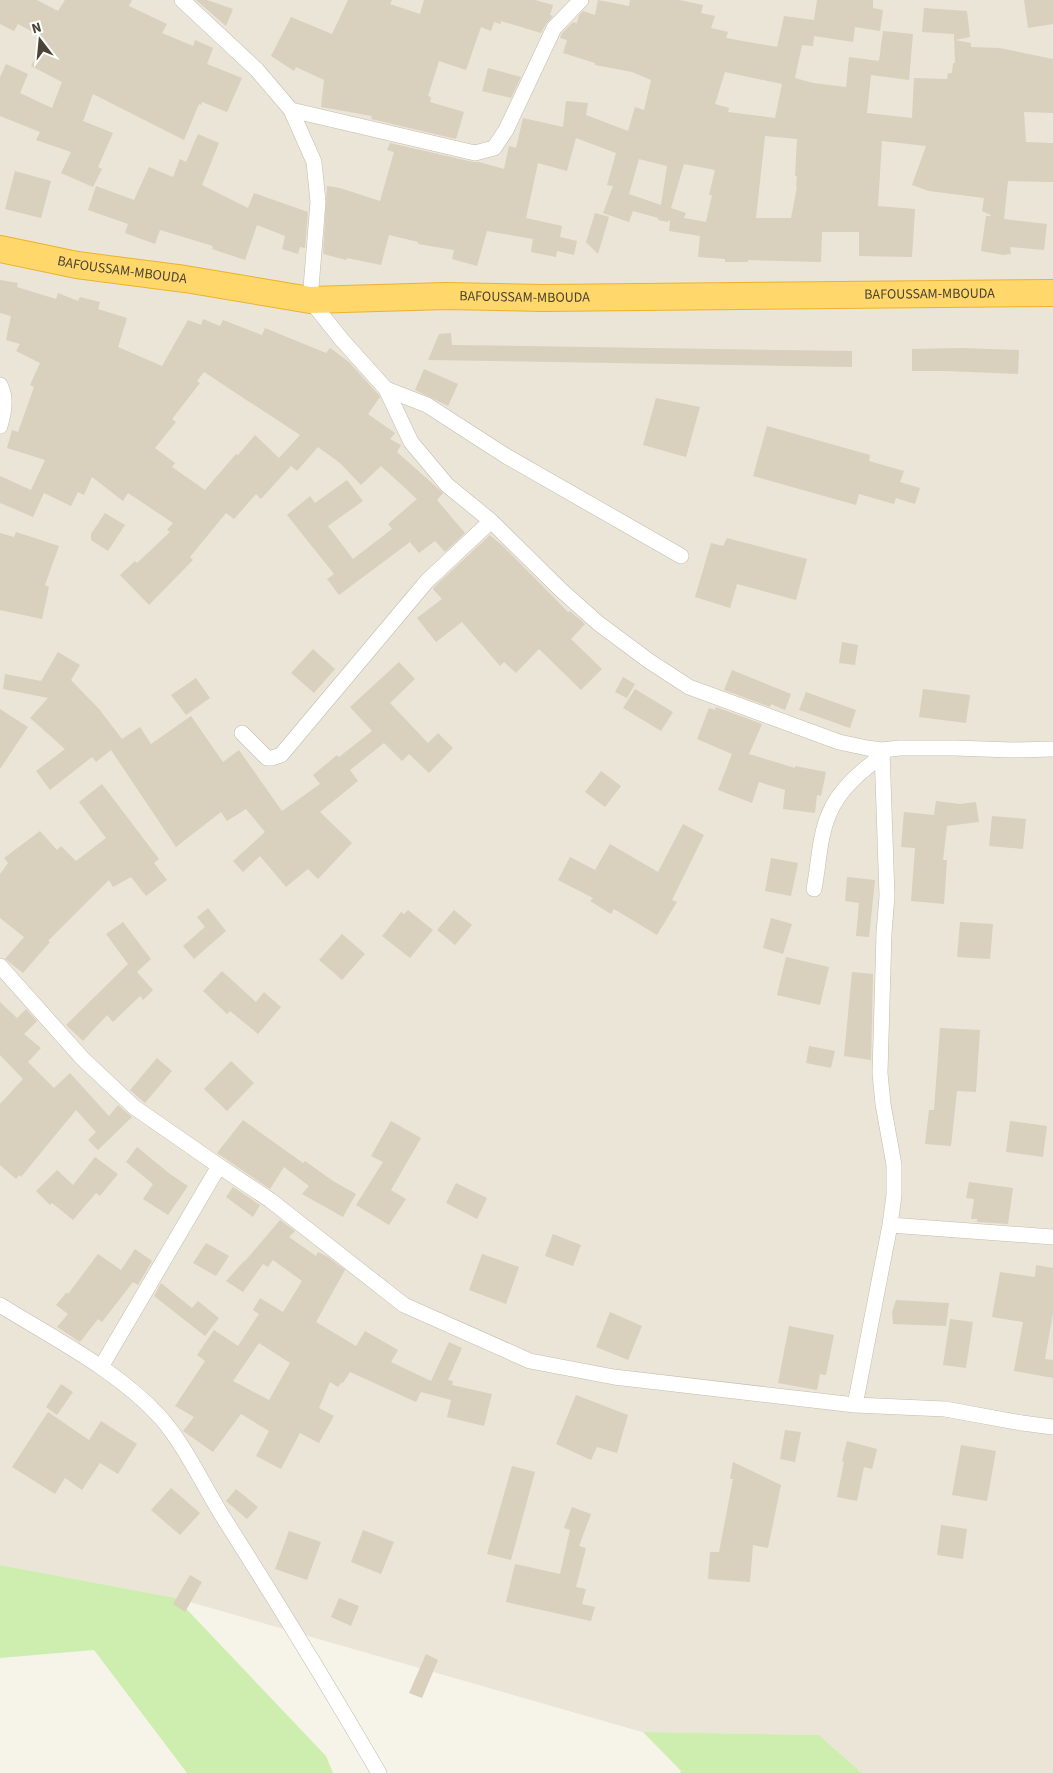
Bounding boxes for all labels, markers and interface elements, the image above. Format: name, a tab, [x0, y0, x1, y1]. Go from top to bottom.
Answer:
north arrow	[15, 15, 65, 65]
text: N	[29, 18, 44, 39]
street label: BAFOUSSAM-MBOUDA	[55, 251, 188, 289]
street label: BAFOUSSAM-MBOUDA	[864, 284, 995, 305]
street label: BAFOUSSAM-MBOUDA	[459, 286, 590, 308]

